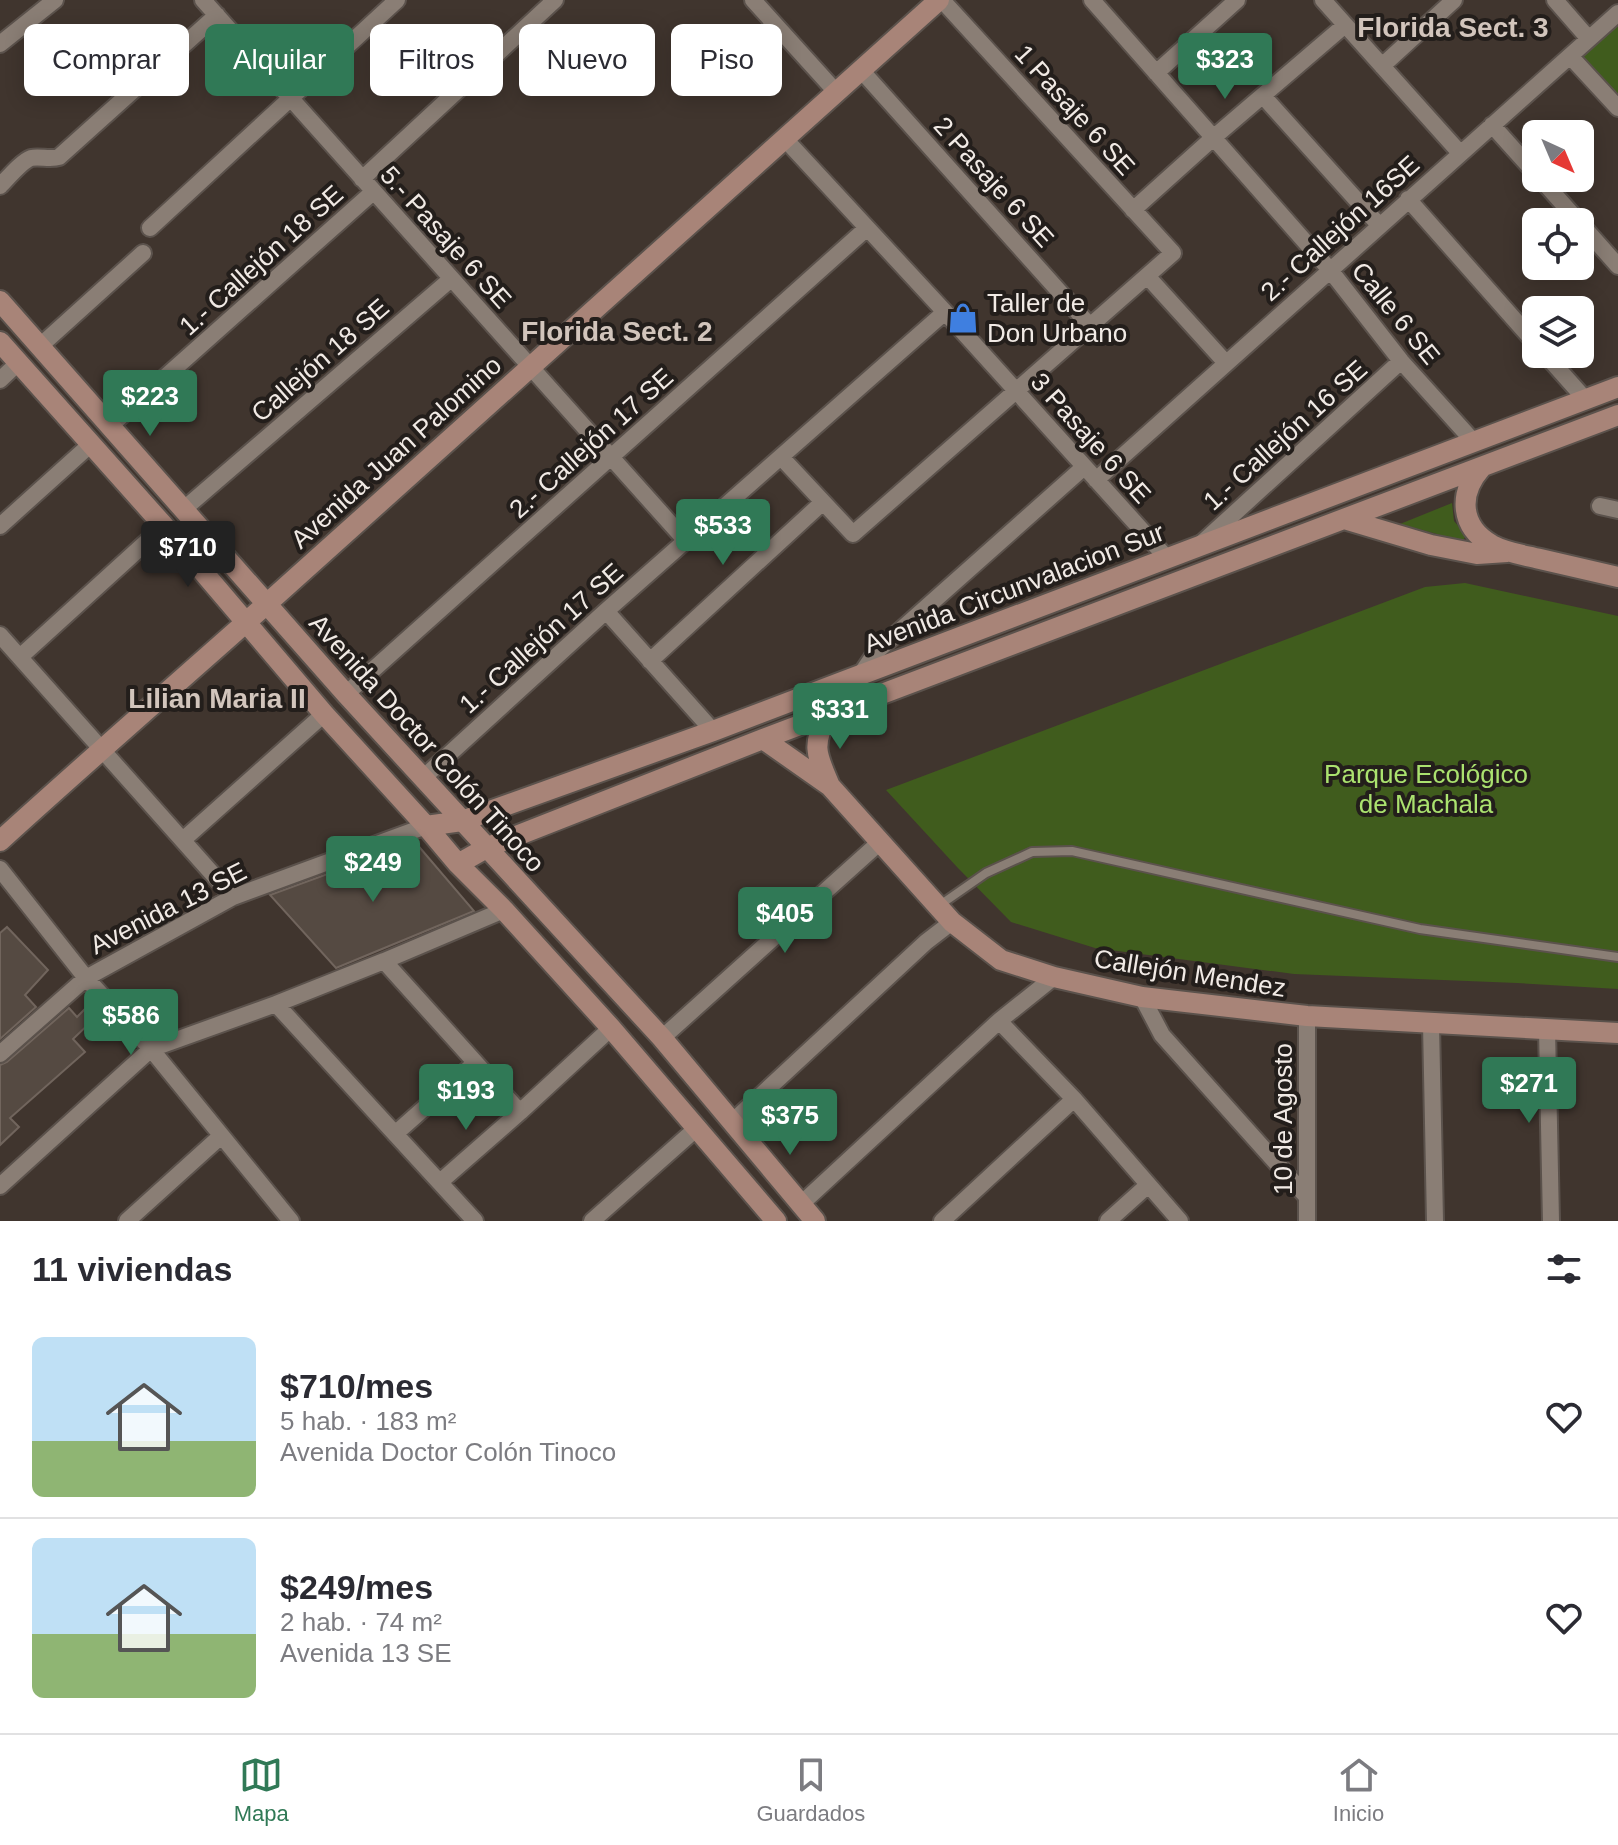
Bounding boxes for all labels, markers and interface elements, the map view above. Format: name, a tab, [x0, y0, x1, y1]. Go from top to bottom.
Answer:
district label: Florida Sect. 3	[1357, 12, 1549, 43]
chip: Comprar	[24, 24, 189, 96]
chip: Alquilar	[205, 24, 354, 96]
chip: Filtros	[370, 24, 503, 96]
chip: Nuevo	[519, 24, 655, 96]
chip: Piso	[671, 24, 782, 96]
pin: $323	[1178, 33, 1272, 101]
street label: 1 Pasaje 6 SE	[1009, 39, 1141, 181]
text: $323	[1196, 44, 1254, 74]
street label: 2 Pasaje 6 SE	[928, 111, 1060, 253]
north arrow	[1522, 120, 1594, 192]
map controls	[1522, 120, 1594, 368]
street label: 2.- Callejón 16SE	[1255, 149, 1425, 307]
street label: 5.- Pasaje 6 SE	[374, 160, 518, 314]
street label: 1.- Callejón 18 SE	[173, 179, 349, 341]
button: locate	[1522, 208, 1594, 280]
street label: Calle 6 SE	[1346, 256, 1446, 370]
place label: Taller de Don Urbano	[987, 288, 1127, 348]
street label: Callejón 18 SE	[245, 292, 395, 428]
button: layers	[1522, 296, 1594, 368]
shop icon: Taller de Don Urbano	[946, 301, 980, 335]
district label: Florida Sect. 2	[521, 316, 713, 347]
street label: Avenida Juan Palomino	[285, 350, 507, 554]
street label: 1.- Callejón 16 SE	[1197, 354, 1373, 516]
street label: 2.- Callejón 17 SE	[503, 362, 679, 524]
street label: 3 Pasaje 6 SE	[1025, 367, 1157, 509]
pin: $223	[103, 370, 197, 438]
text: $223	[121, 381, 179, 411]
pin: $533	[676, 499, 770, 567]
text: $533	[694, 510, 752, 540]
street label: Avenida Circunvalacion Sur	[860, 517, 1169, 659]
pin: $710	[141, 521, 235, 589]
text: $710	[159, 532, 217, 562]
street label: 1.- Callejón 17 SE	[453, 557, 629, 719]
street label: Avenida Doctor Colón Tinoco	[303, 608, 551, 878]
district label: Lilian Maria II	[128, 683, 306, 714]
pin: $331	[793, 683, 887, 751]
text: $331	[811, 694, 869, 724]
park label: Parque Ecológico de Machala	[1324, 759, 1528, 819]
pin: $249	[326, 836, 420, 904]
text: $249	[344, 847, 402, 877]
street label: Avenida 13 SE	[85, 856, 251, 960]
pin: $405	[738, 887, 832, 955]
text: $405	[756, 898, 814, 928]
street label: Callejón Mendez	[1092, 943, 1288, 1003]
pin: $586	[84, 989, 178, 1057]
text: $586	[102, 1000, 160, 1030]
street label: 10 de Agosto	[1268, 1043, 1298, 1195]
pin: $271	[1482, 1057, 1576, 1125]
pin: $193	[419, 1064, 513, 1132]
text: $271	[1500, 1068, 1558, 1098]
text: $193	[437, 1075, 495, 1105]
pin: $375	[743, 1089, 837, 1157]
text: $375	[761, 1100, 819, 1130]
icon: filters	[1542, 1247, 1586, 1291]
text: 11 viviendas	[32, 1250, 232, 1288]
text: $710/mes	[280, 1367, 433, 1405]
icon: home	[96, 1369, 192, 1465]
icon: heart	[1542, 1395, 1586, 1439]
text: 5 hab. · 183 m²	[280, 1406, 456, 1436]
text: Avenida Doctor Colón Tinoco	[280, 1437, 616, 1467]
text: $249/mes	[280, 1568, 433, 1606]
icon: home	[96, 1570, 192, 1666]
icon: heart	[1542, 1596, 1586, 1640]
text: 2 hab. · 74 m²	[280, 1607, 442, 1637]
text: Avenida 13 SE	[280, 1638, 452, 1668]
tab: Mapa	[234, 1753, 289, 1827]
tab: Guardados	[756, 1753, 865, 1827]
tab: Inicio	[1333, 1753, 1384, 1827]

